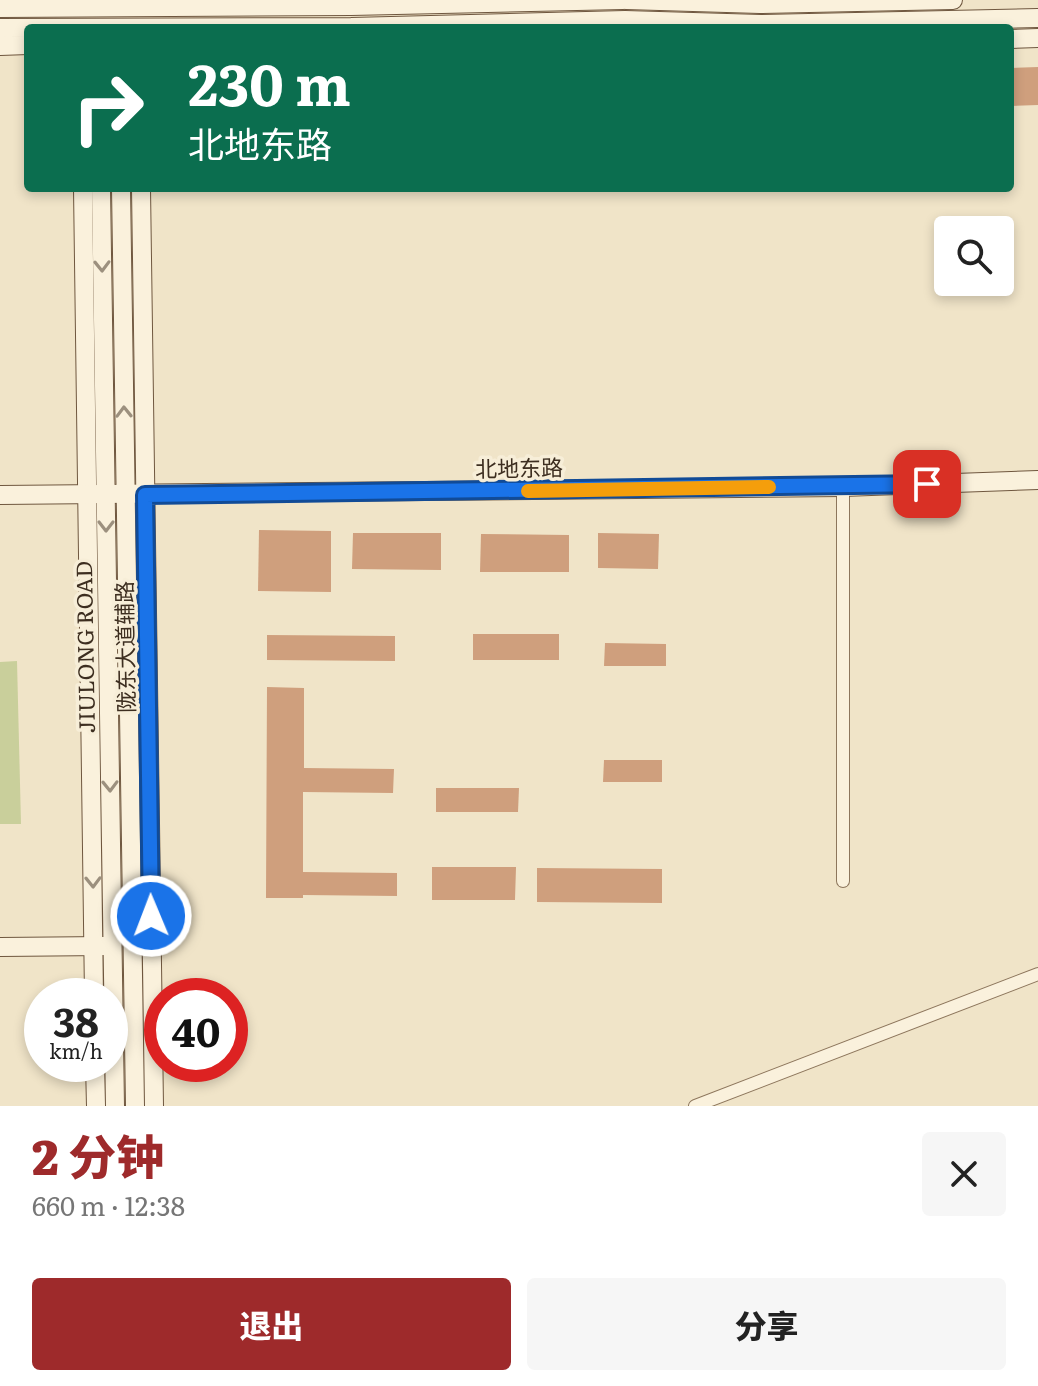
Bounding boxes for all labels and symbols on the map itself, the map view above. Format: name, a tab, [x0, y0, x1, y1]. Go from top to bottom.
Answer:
one-way arrow	[94, 260, 111, 273]
one-way arrow	[116, 405, 133, 418]
street label: 北地东路	[475, 450, 563, 484]
pin	[893, 450, 961, 518]
one-way arrow	[97, 520, 115, 533]
street label: JIULONG ROAD	[66, 561, 102, 733]
street label: 陇东大道辅路	[106, 581, 142, 713]
one-way arrow	[101, 780, 119, 793]
position arrow	[109, 874, 193, 958]
one-way arrow	[84, 876, 101, 889]
speed limit sign: 40	[144, 978, 248, 1082]

